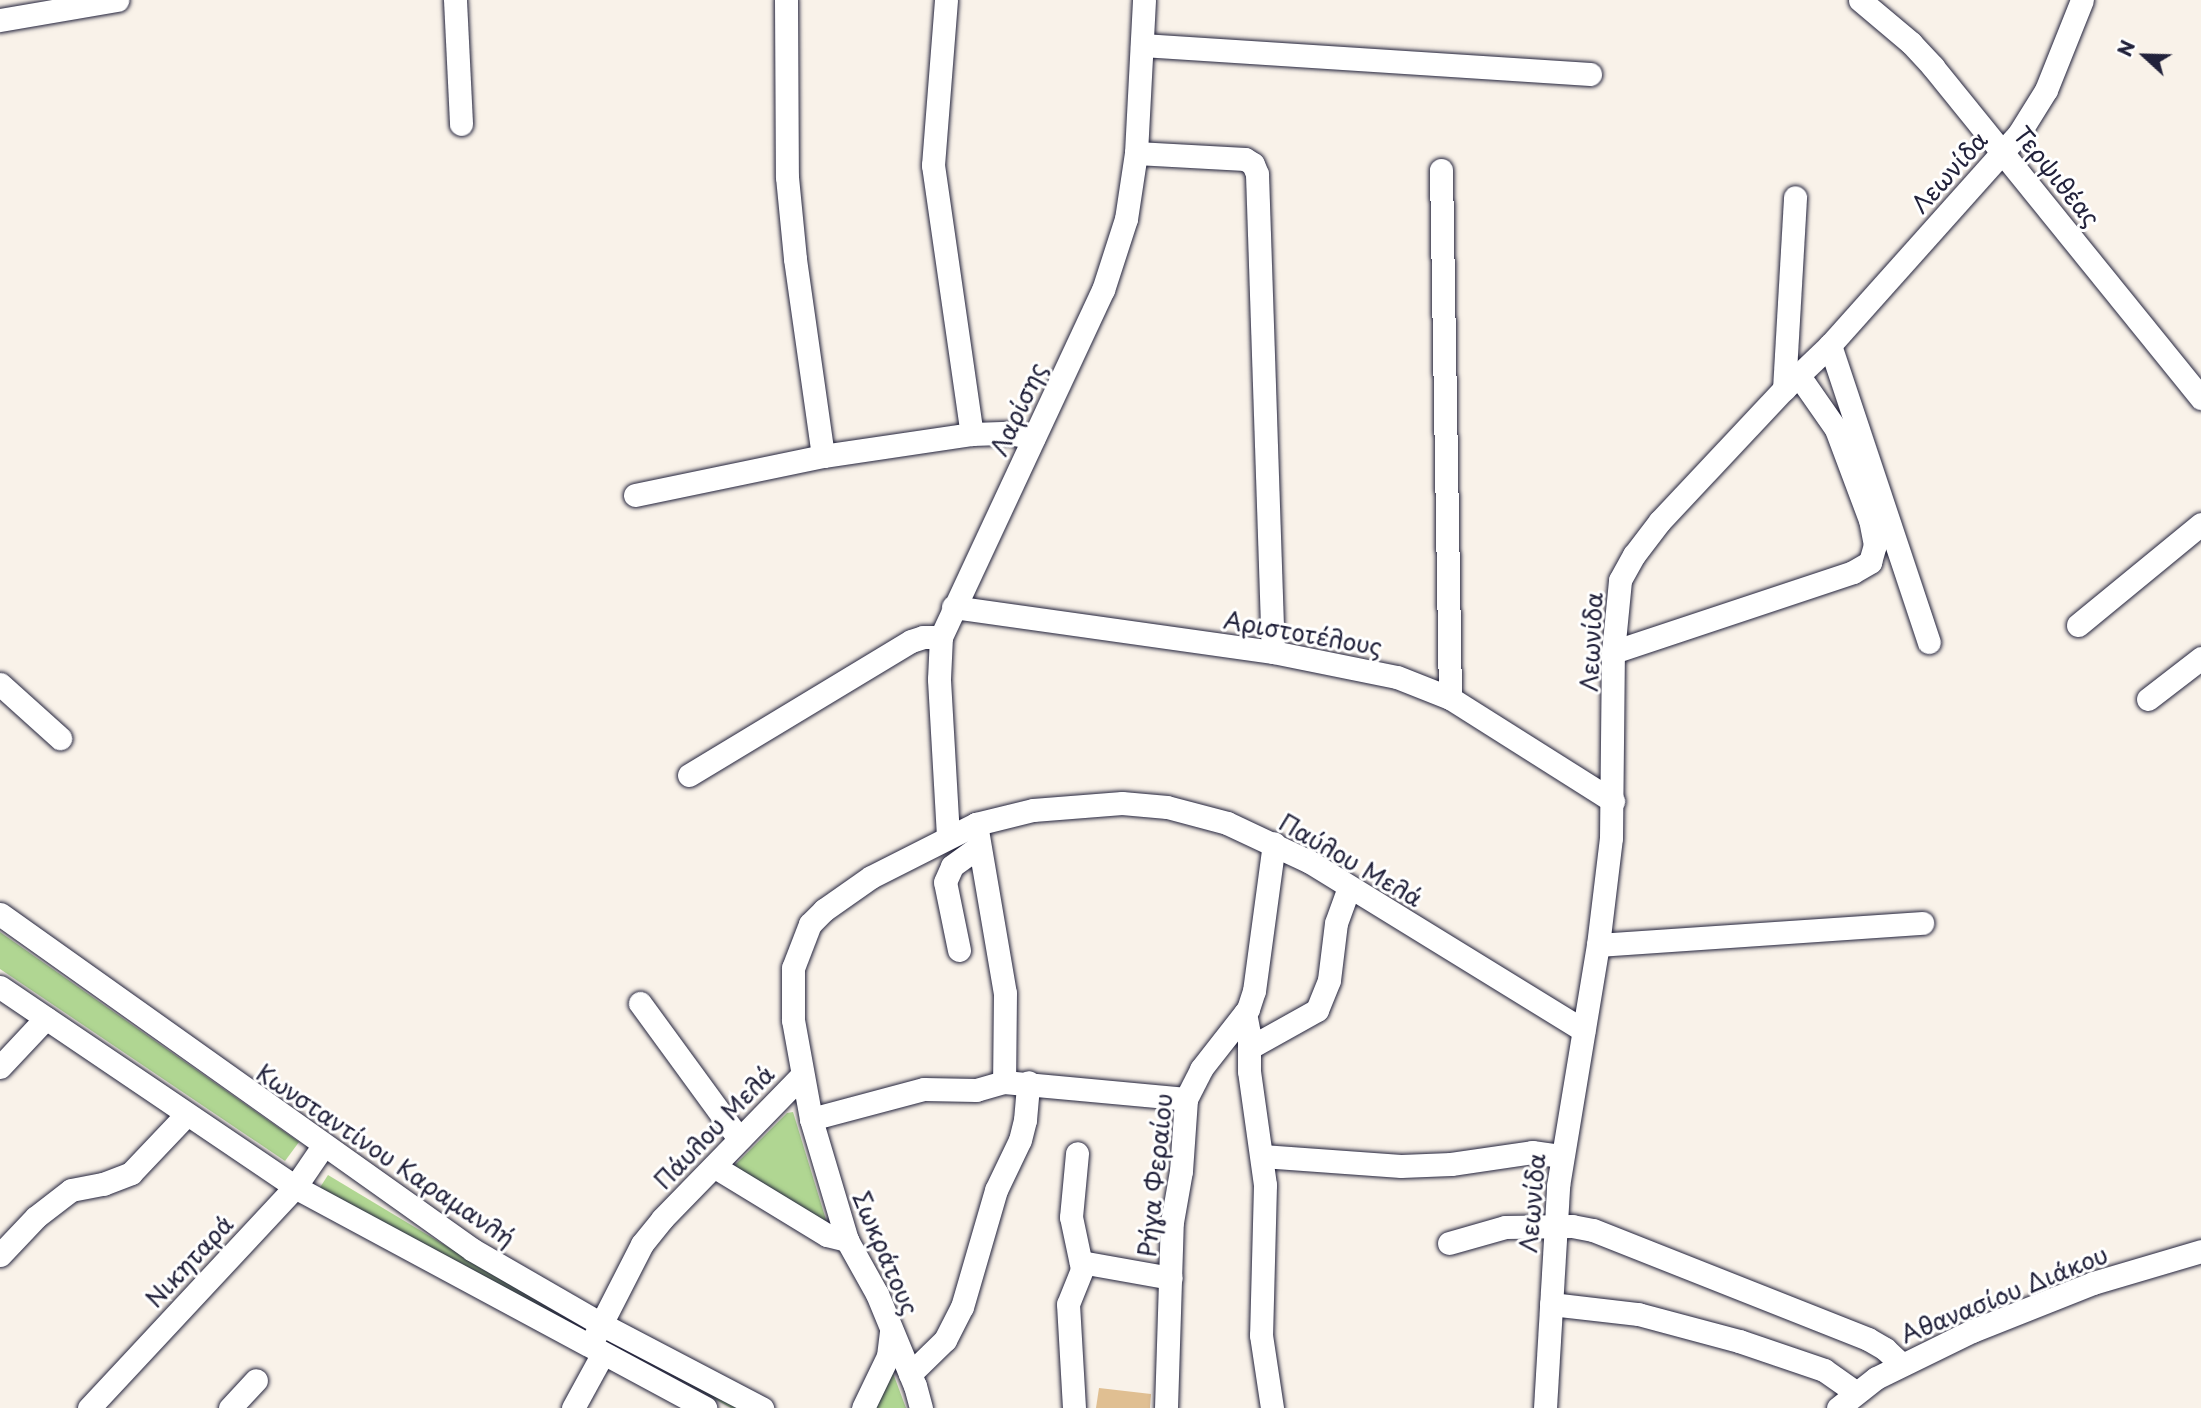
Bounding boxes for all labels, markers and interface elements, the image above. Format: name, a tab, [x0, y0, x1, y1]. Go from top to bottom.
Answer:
north arrow	[2110, 21, 2180, 91]
text: N	[2110, 36, 2141, 60]
street label: Τερψιθέας	[2008, 120, 2106, 232]
street label: Λεωνίδα	[1905, 125, 1993, 219]
street label: Λαρίσης	[984, 358, 1052, 460]
street label: Λεωνίδα	[1574, 591, 1608, 693]
street label: Αριστοτέλους	[1222, 605, 1384, 661]
street label: Παύλου Μελά	[1274, 807, 1428, 913]
street label: Κωνσταντίνου Καραμανλή	[251, 1058, 521, 1252]
street label: Πάυλου Μελά	[648, 1059, 780, 1195]
street label: Ρήγα Φεραίου	[1132, 1092, 1178, 1258]
street label: Λεωνίδα	[1513, 1152, 1551, 1254]
street label: Σωκράτους	[847, 1187, 925, 1319]
street label: Νικηταρά	[139, 1209, 239, 1313]
street label: Αθανασίου Διάκου	[1897, 1240, 2111, 1348]

